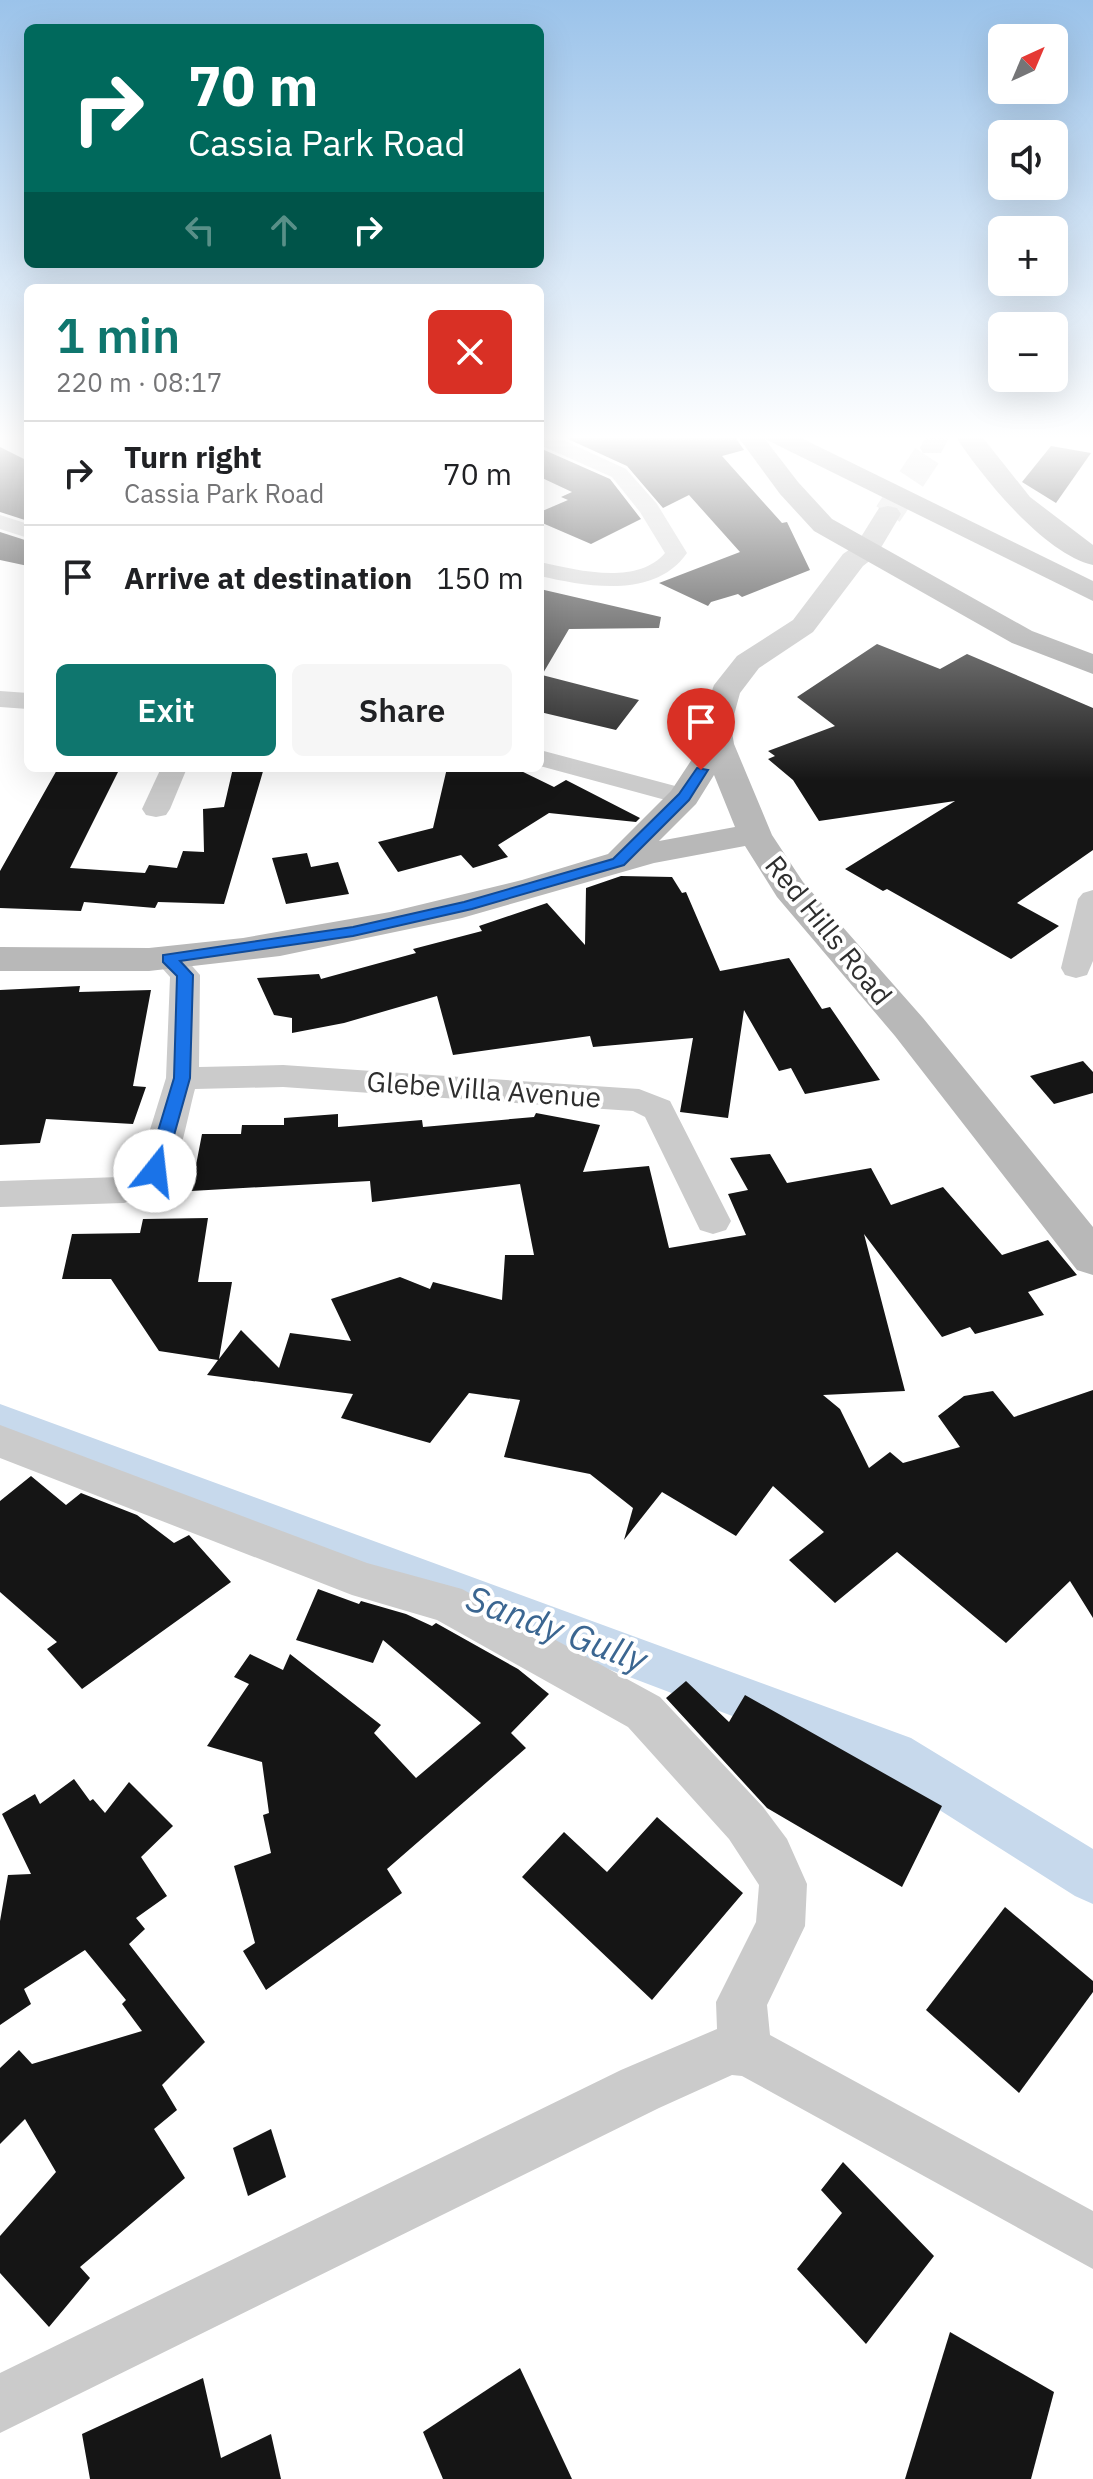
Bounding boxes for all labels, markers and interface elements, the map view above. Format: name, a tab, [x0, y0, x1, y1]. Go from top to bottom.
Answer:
north arrow	[988, 24, 1068, 104]
map controls	[988, 24, 1068, 392]
text: 70 m	[188, 49, 318, 121]
icon: right	[56, 56, 160, 160]
text: Cassia Park Road	[188, 119, 465, 166]
button: sound	[988, 120, 1068, 200]
icon: left	[178, 208, 222, 252]
icon: ahead	[262, 208, 306, 252]
icon: right	[346, 208, 390, 252]
button: +	[988, 216, 1068, 296]
text: 1 min	[56, 304, 180, 366]
button: close	[428, 310, 512, 394]
button: −	[988, 312, 1068, 392]
text: 220 m · 08:17	[56, 365, 222, 399]
text: Turn right	[124, 437, 262, 476]
icon: right	[56, 451, 100, 495]
text: 70 m	[443, 454, 512, 493]
text: Cassia Park Road	[124, 476, 324, 510]
icon: arrive	[56, 555, 100, 599]
text: Arrive at destination	[124, 558, 412, 597]
text: 150 m	[436, 558, 524, 597]
button: Exit	[56, 664, 276, 756]
button: Share	[292, 664, 512, 756]
pin	[667, 688, 735, 770]
icon: arrive	[679, 700, 723, 744]
street label: Red Hills Road	[757, 848, 901, 1012]
street label: Glebe Villa Avenue	[366, 1062, 602, 1116]
position arrow	[113, 1129, 197, 1213]
water label: Sandy Gully	[460, 1574, 655, 1683]

